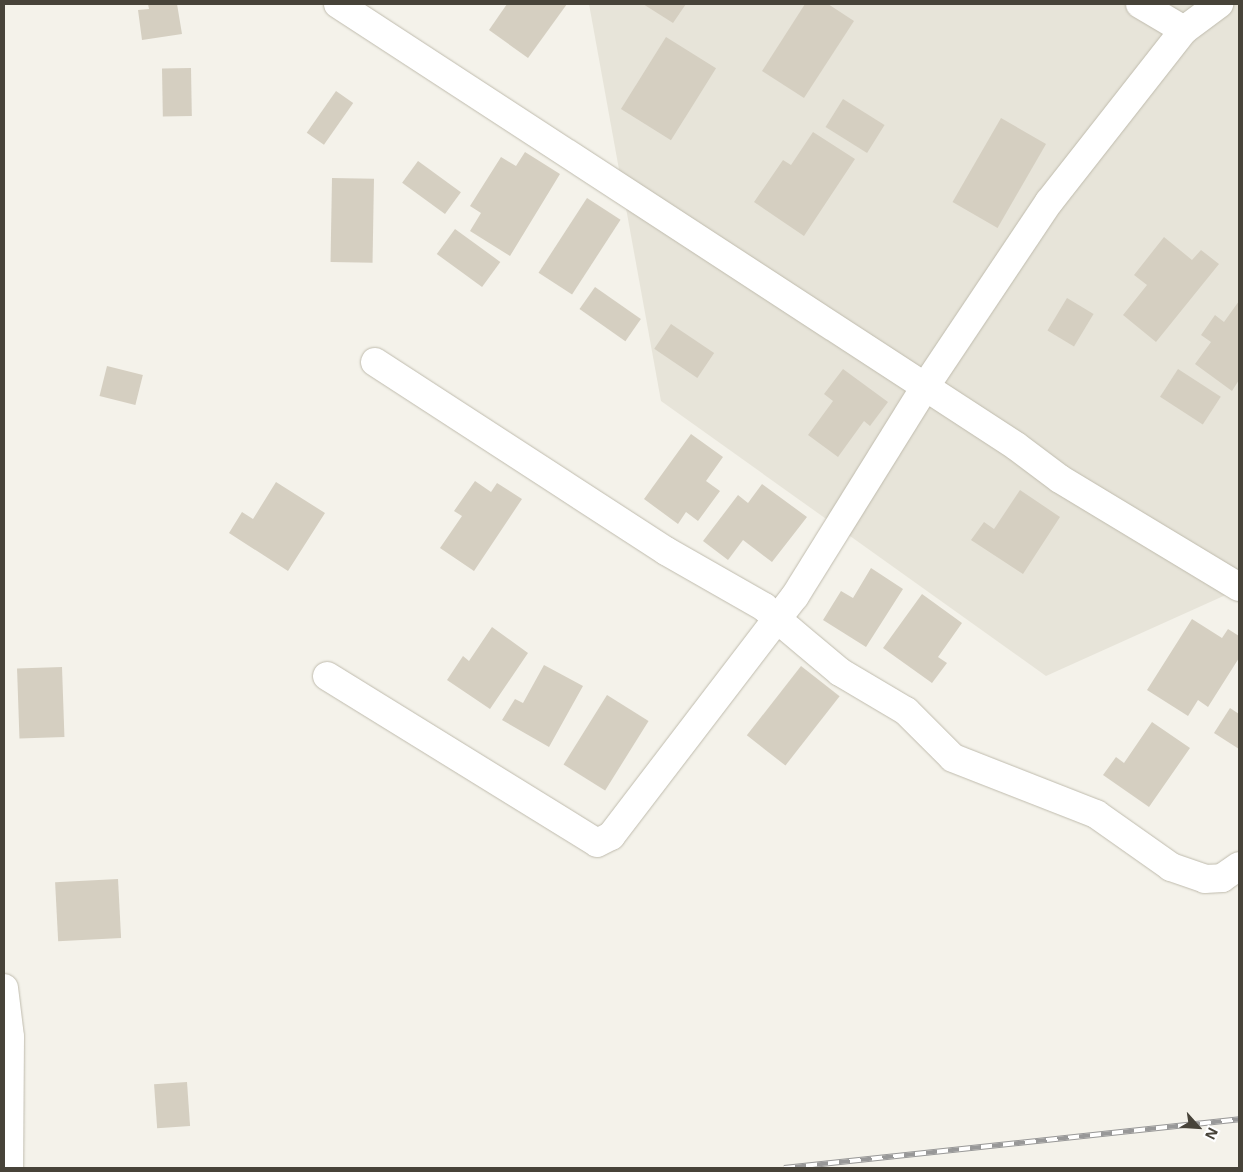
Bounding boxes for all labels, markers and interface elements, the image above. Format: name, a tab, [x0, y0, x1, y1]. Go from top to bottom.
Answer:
north arrow	[1173, 1102, 1223, 1152]
text: N	[1201, 1125, 1223, 1143]

